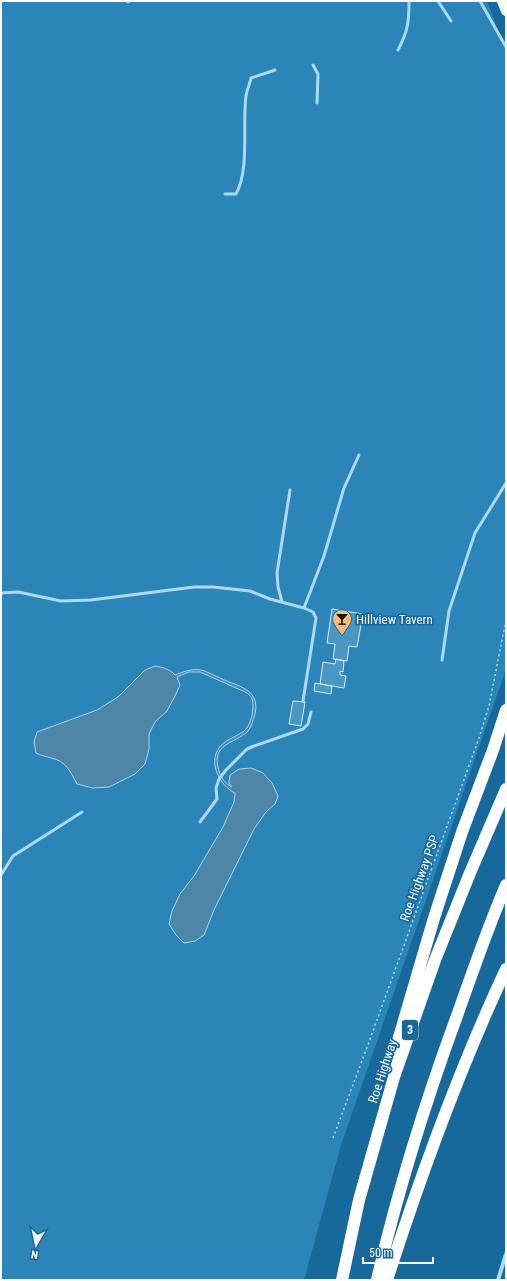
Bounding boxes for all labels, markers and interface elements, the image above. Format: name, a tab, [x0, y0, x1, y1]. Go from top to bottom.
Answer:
bar icon: Hillview Tavern	[331, 608, 353, 636]
place label: Hillview Tavern	[356, 612, 433, 627]
street label: Roe Highway PSP	[397, 833, 442, 923]
road number: 3	[402, 1020, 418, 1040]
street label: Roe Highway	[365, 1037, 400, 1105]
north arrow	[16, 1225, 56, 1265]
scale bar	[363, 1239, 433, 1265]
text: 50 m	[369, 1246, 393, 1260]
text: N	[30, 1247, 39, 1261]

